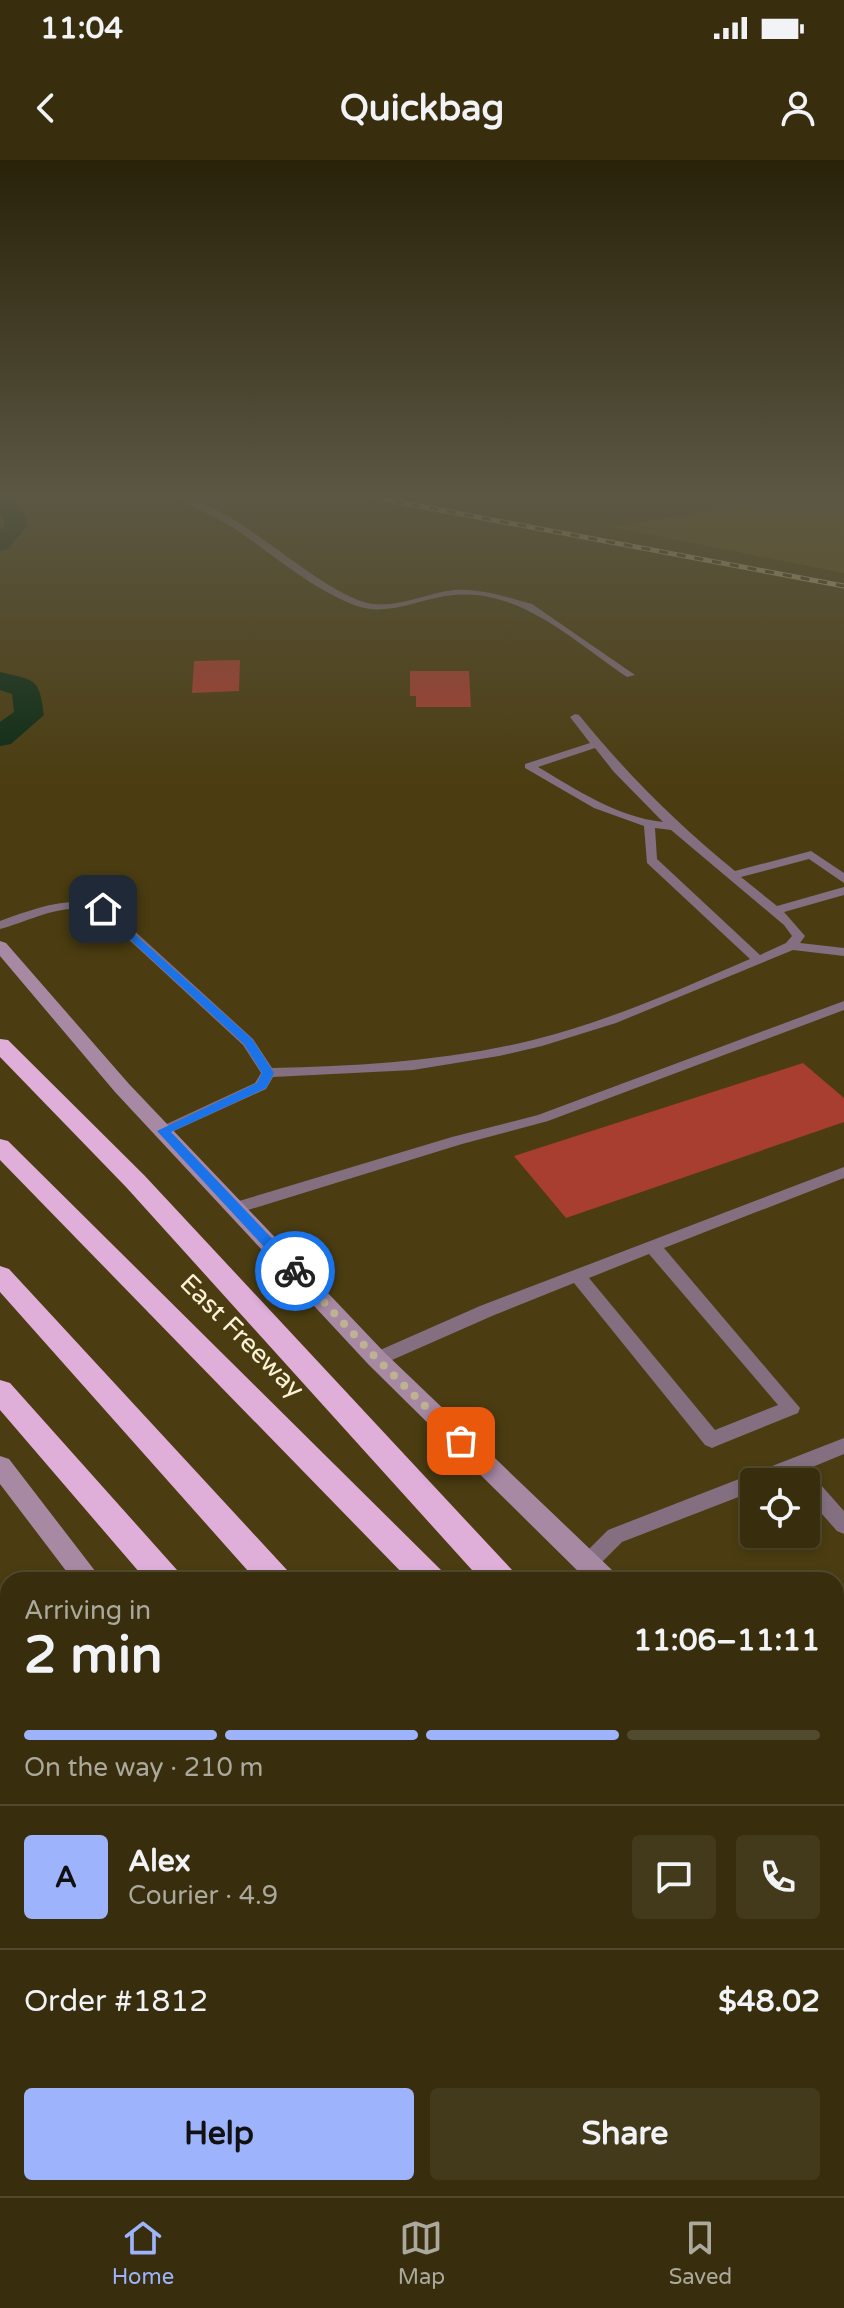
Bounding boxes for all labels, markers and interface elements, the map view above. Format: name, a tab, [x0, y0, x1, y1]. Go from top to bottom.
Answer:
text: 11:04	[40, 10, 123, 47]
icon: back	[24, 86, 68, 130]
icon: person	[776, 86, 820, 130]
text: Quickbag	[340, 87, 504, 130]
pin	[69, 875, 137, 943]
icon: home	[81, 887, 125, 931]
courier	[255, 1231, 335, 1311]
icon: bike	[273, 1249, 317, 1293]
street label: East Freeway	[173, 1267, 311, 1405]
pin	[427, 1407, 495, 1475]
icon: bag	[439, 1419, 483, 1463]
map controls	[740, 1468, 820, 1548]
button: locate	[740, 1468, 820, 1548]
text: Arriving in	[24, 1595, 151, 1626]
text: 11:06–11:11	[633, 1622, 820, 1659]
text: 2 min	[24, 1624, 163, 1687]
text: On the way · 210 m	[24, 1752, 263, 1783]
button: chat	[632, 1835, 716, 1919]
button: phone	[736, 1835, 820, 1919]
text: Alex	[128, 1843, 191, 1880]
text: A	[55, 1859, 77, 1896]
text: Courier · 4.9	[128, 1880, 278, 1911]
text: Order #1812	[24, 1983, 208, 2020]
text: $48.02	[718, 1983, 820, 2020]
button: Help	[24, 2088, 414, 2180]
button: Share	[430, 2088, 820, 2180]
tab: Home	[112, 2216, 174, 2290]
tab: Map	[398, 2216, 445, 2290]
tab: Saved	[669, 2216, 732, 2290]

